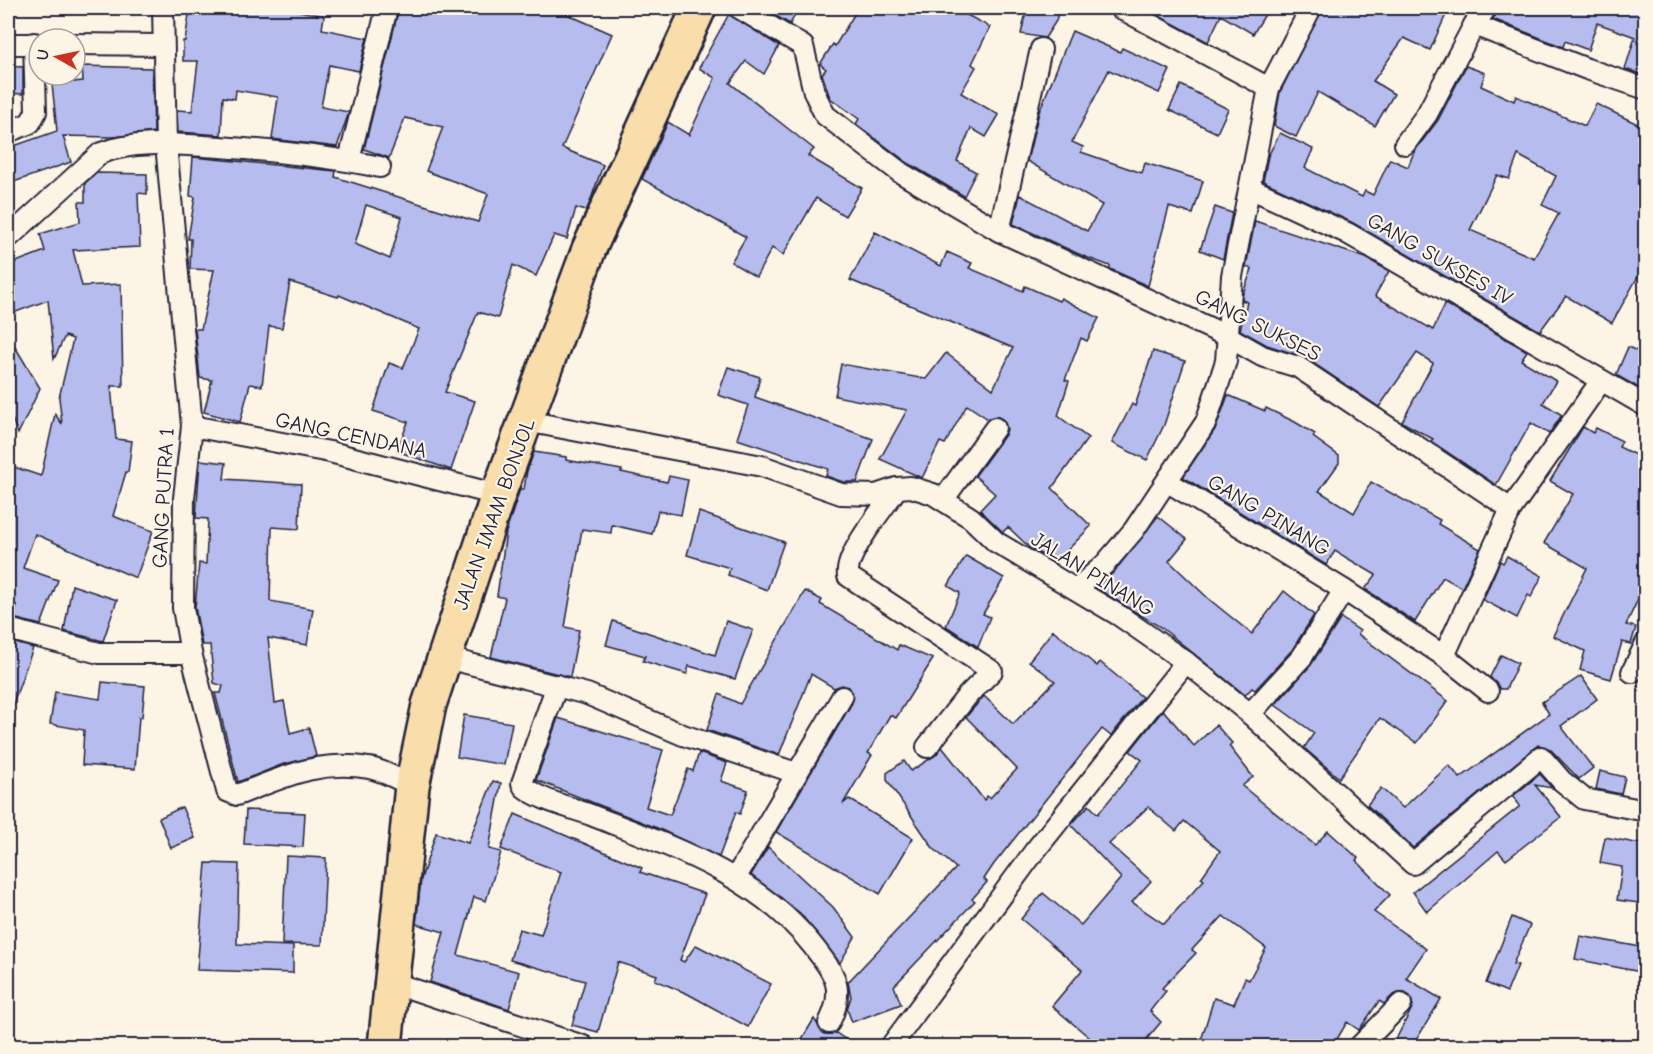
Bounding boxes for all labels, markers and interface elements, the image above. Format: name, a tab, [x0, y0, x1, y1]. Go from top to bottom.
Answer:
north arrow	[27, 27, 87, 87]
text: U	[33, 48, 53, 62]
street label: GANG SUKSES IV	[1363, 208, 1517, 311]
street label: GANG SUKSES	[1191, 284, 1325, 366]
street label: GANG CENDANA	[273, 407, 429, 463]
street label: JALAN IMAM BONJOL	[448, 415, 540, 613]
street label: GANG PUTRA 1	[147, 427, 179, 569]
street label: GANG PINANG	[1204, 469, 1334, 561]
street label: JALAN PINANG	[1027, 527, 1159, 621]

